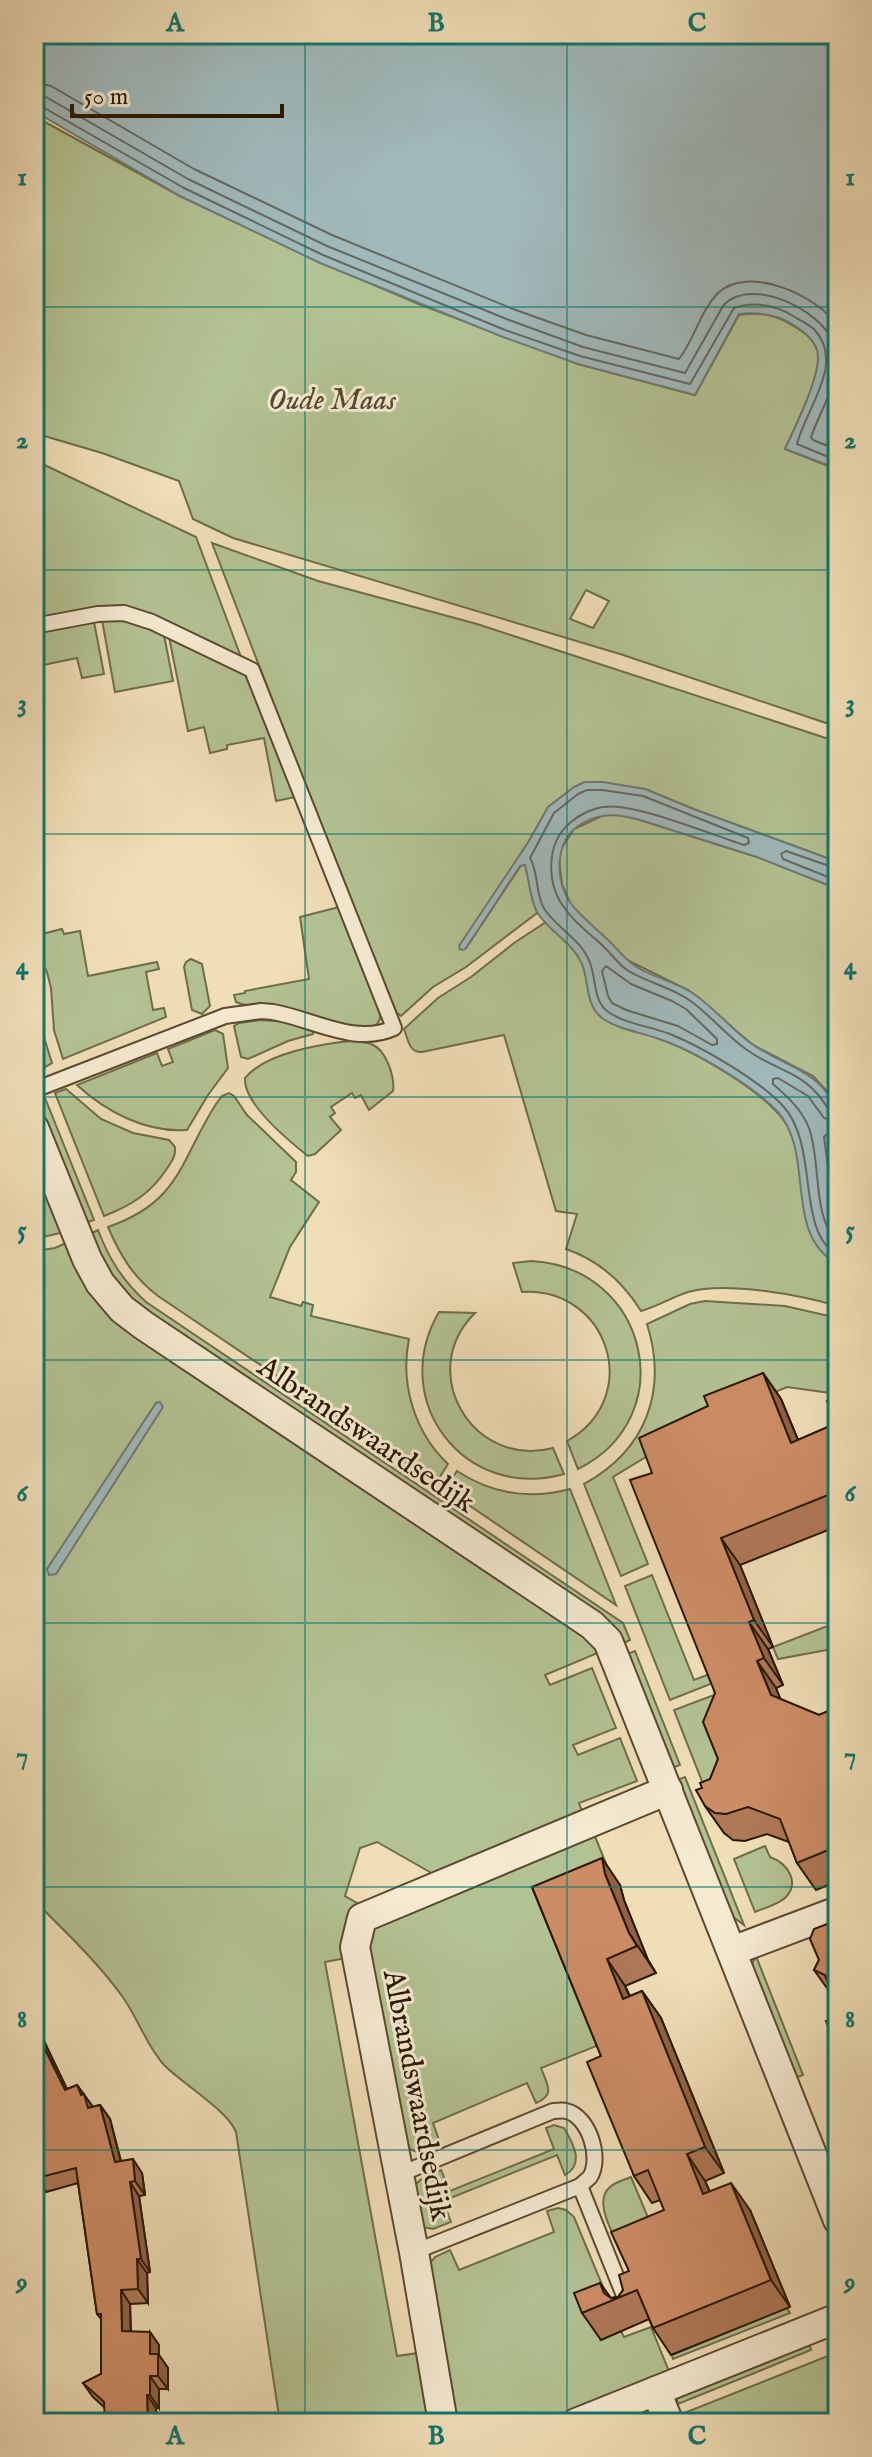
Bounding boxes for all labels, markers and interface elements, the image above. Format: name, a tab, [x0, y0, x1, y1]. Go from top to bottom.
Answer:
text: A	[165, 7, 185, 40]
text: B	[427, 7, 445, 40]
text: C	[688, 7, 707, 40]
scale bar	[72, 68, 282, 118]
text: 50 m	[84, 82, 128, 113]
text: 1	[17, 161, 27, 194]
text: 1	[845, 161, 855, 194]
park label: Oude Maas	[268, 382, 396, 420]
text: 2	[16, 424, 28, 457]
text: 2	[844, 424, 856, 457]
text: 3	[17, 687, 27, 720]
text: 3	[845, 687, 855, 720]
text: 4	[16, 950, 30, 983]
text: 4	[844, 950, 858, 983]
text: 5	[17, 1214, 27, 1247]
text: 5	[845, 1214, 855, 1247]
street label: Albrandswaardsedijk	[249, 1348, 483, 1523]
text: 6	[17, 1477, 29, 1510]
text: 6	[845, 1477, 857, 1510]
text: 7	[16, 1740, 28, 1773]
text: 7	[844, 1740, 856, 1773]
street label: Albrandswaardsedijk	[373, 1966, 459, 2225]
text: 8	[17, 2003, 27, 2036]
text: 8	[845, 2003, 855, 2036]
text: 9	[15, 2266, 28, 2299]
text: 9	[843, 2266, 856, 2299]
text: A	[165, 2420, 185, 2453]
text: B	[427, 2420, 445, 2453]
text: C	[688, 2420, 707, 2453]

